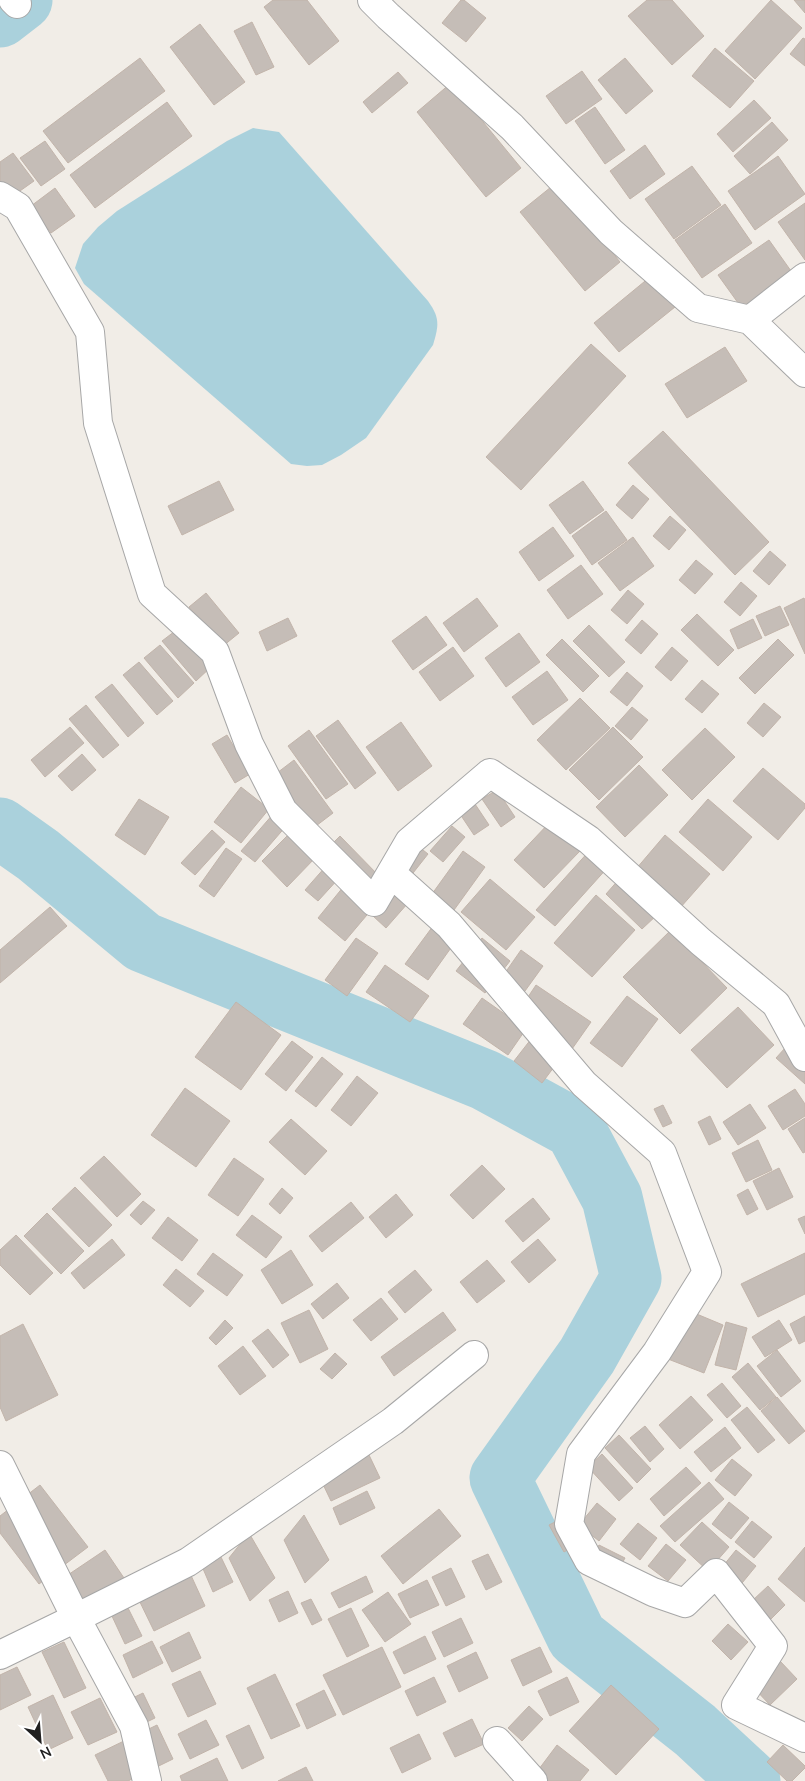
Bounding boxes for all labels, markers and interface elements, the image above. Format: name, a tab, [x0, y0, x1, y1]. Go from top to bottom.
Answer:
north arrow	[15, 1716, 65, 1766]
text: N	[37, 1741, 54, 1763]

